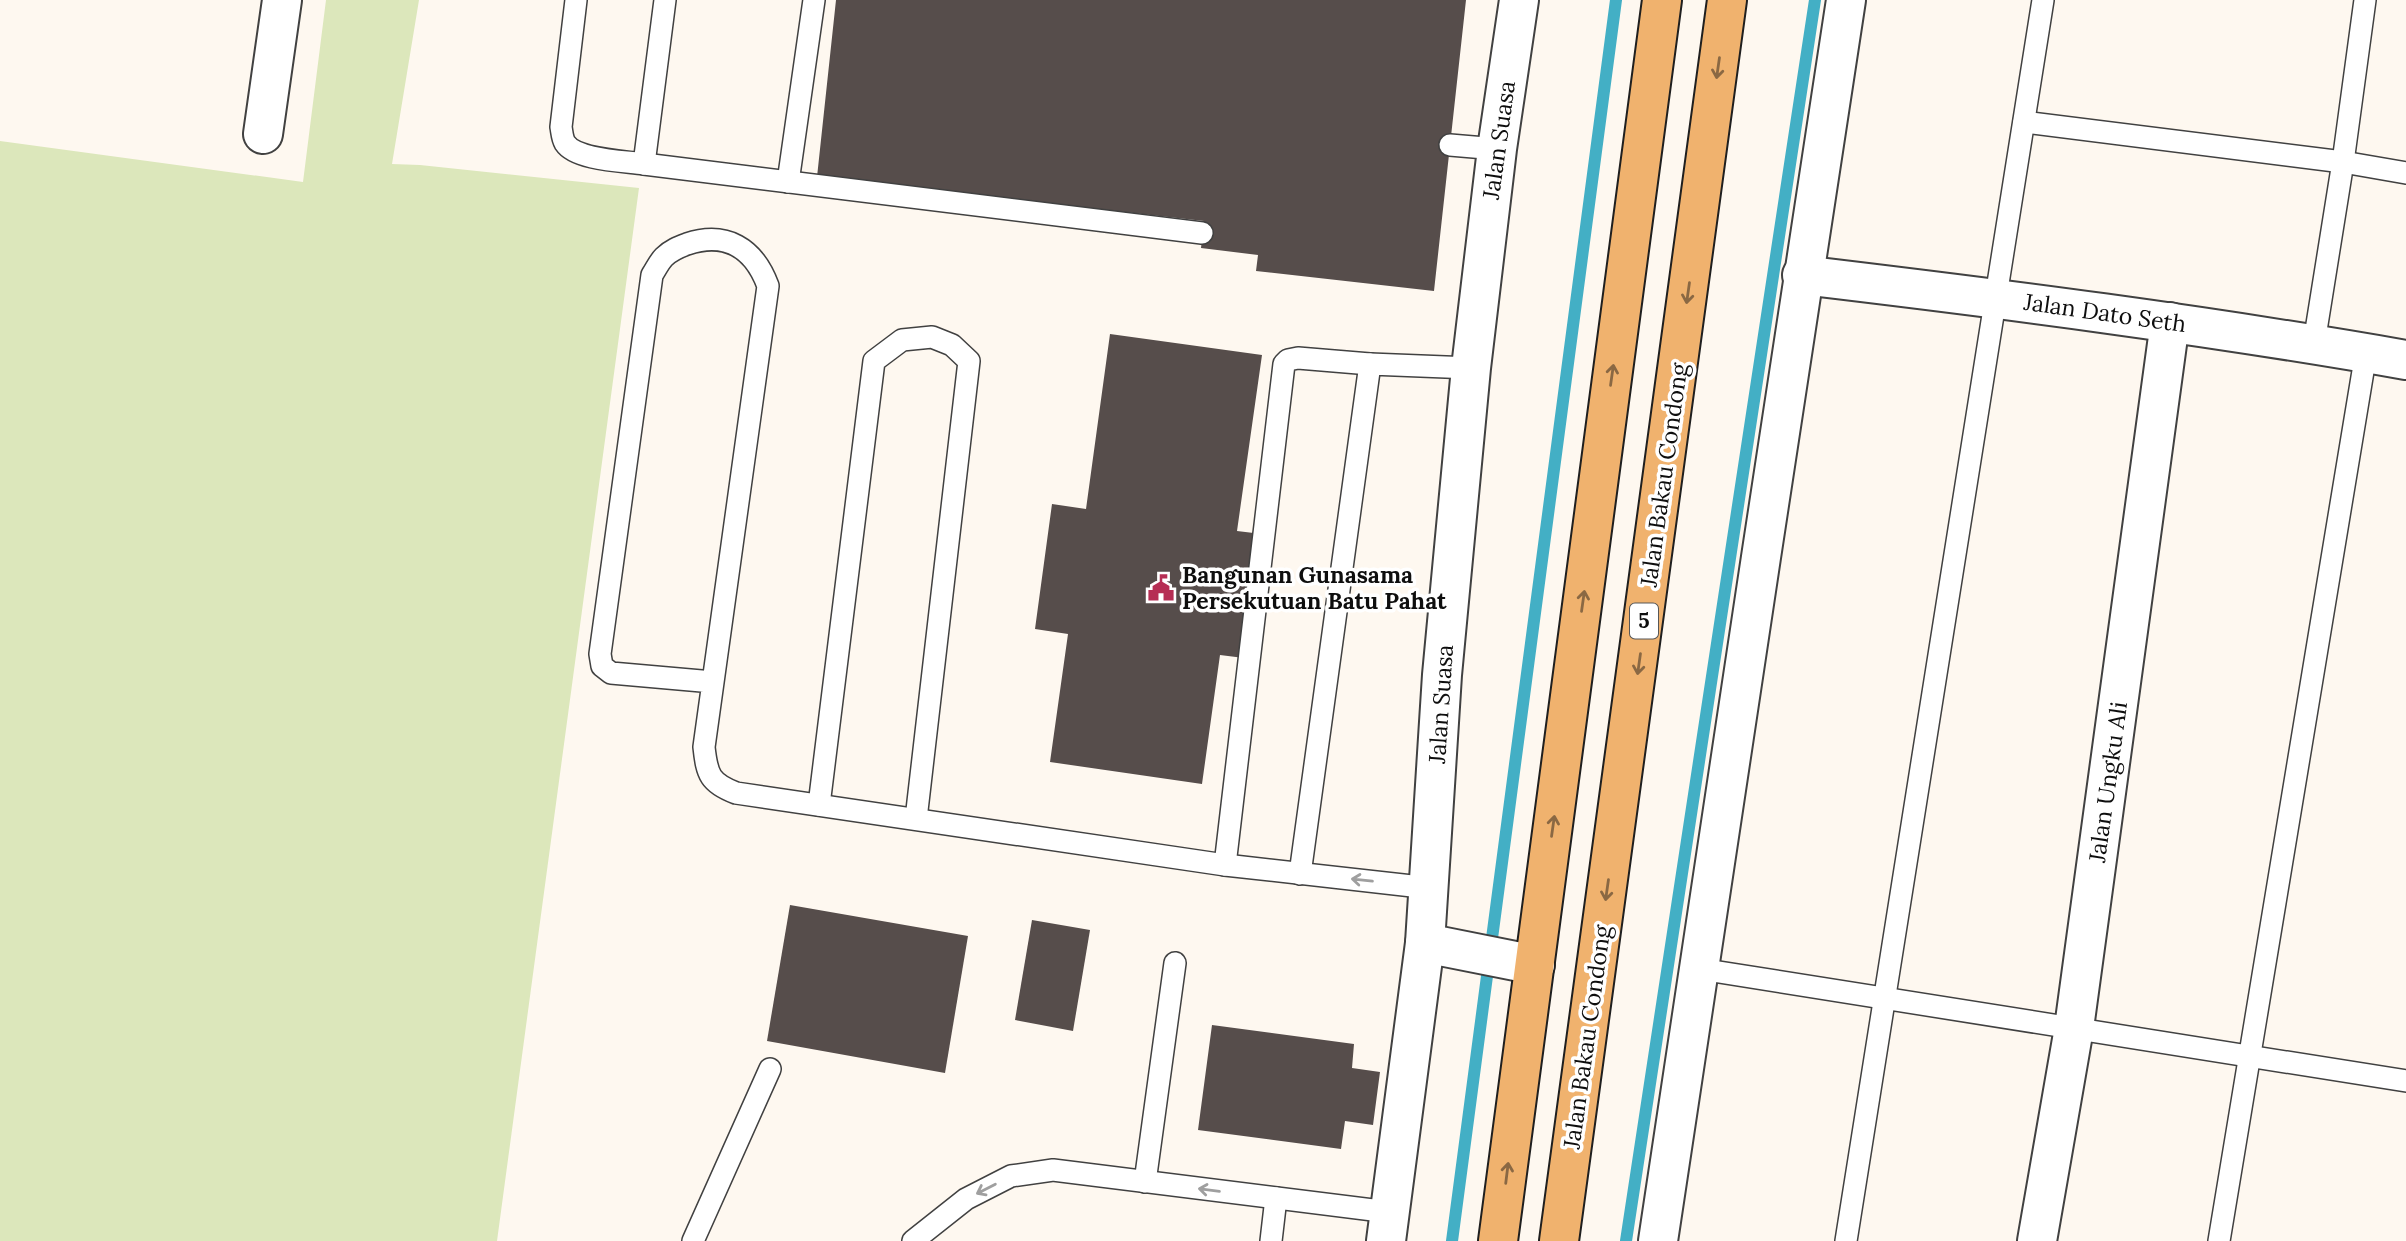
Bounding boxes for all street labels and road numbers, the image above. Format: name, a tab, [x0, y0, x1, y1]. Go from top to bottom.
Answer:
street label: Jalan Suasa	[1476, 79, 1521, 202]
street label: Jalan Dato Seth	[2021, 287, 2188, 338]
street label: Jalan Bakau Condong	[1633, 360, 1694, 590]
road number: 5	[1630, 604, 1658, 638]
street label: Jalan Suasa	[1422, 643, 1459, 765]
street label: Jalan Ungku Ali	[2082, 700, 2133, 865]
street label: Jalan Bakau Condong	[1556, 922, 1617, 1152]

